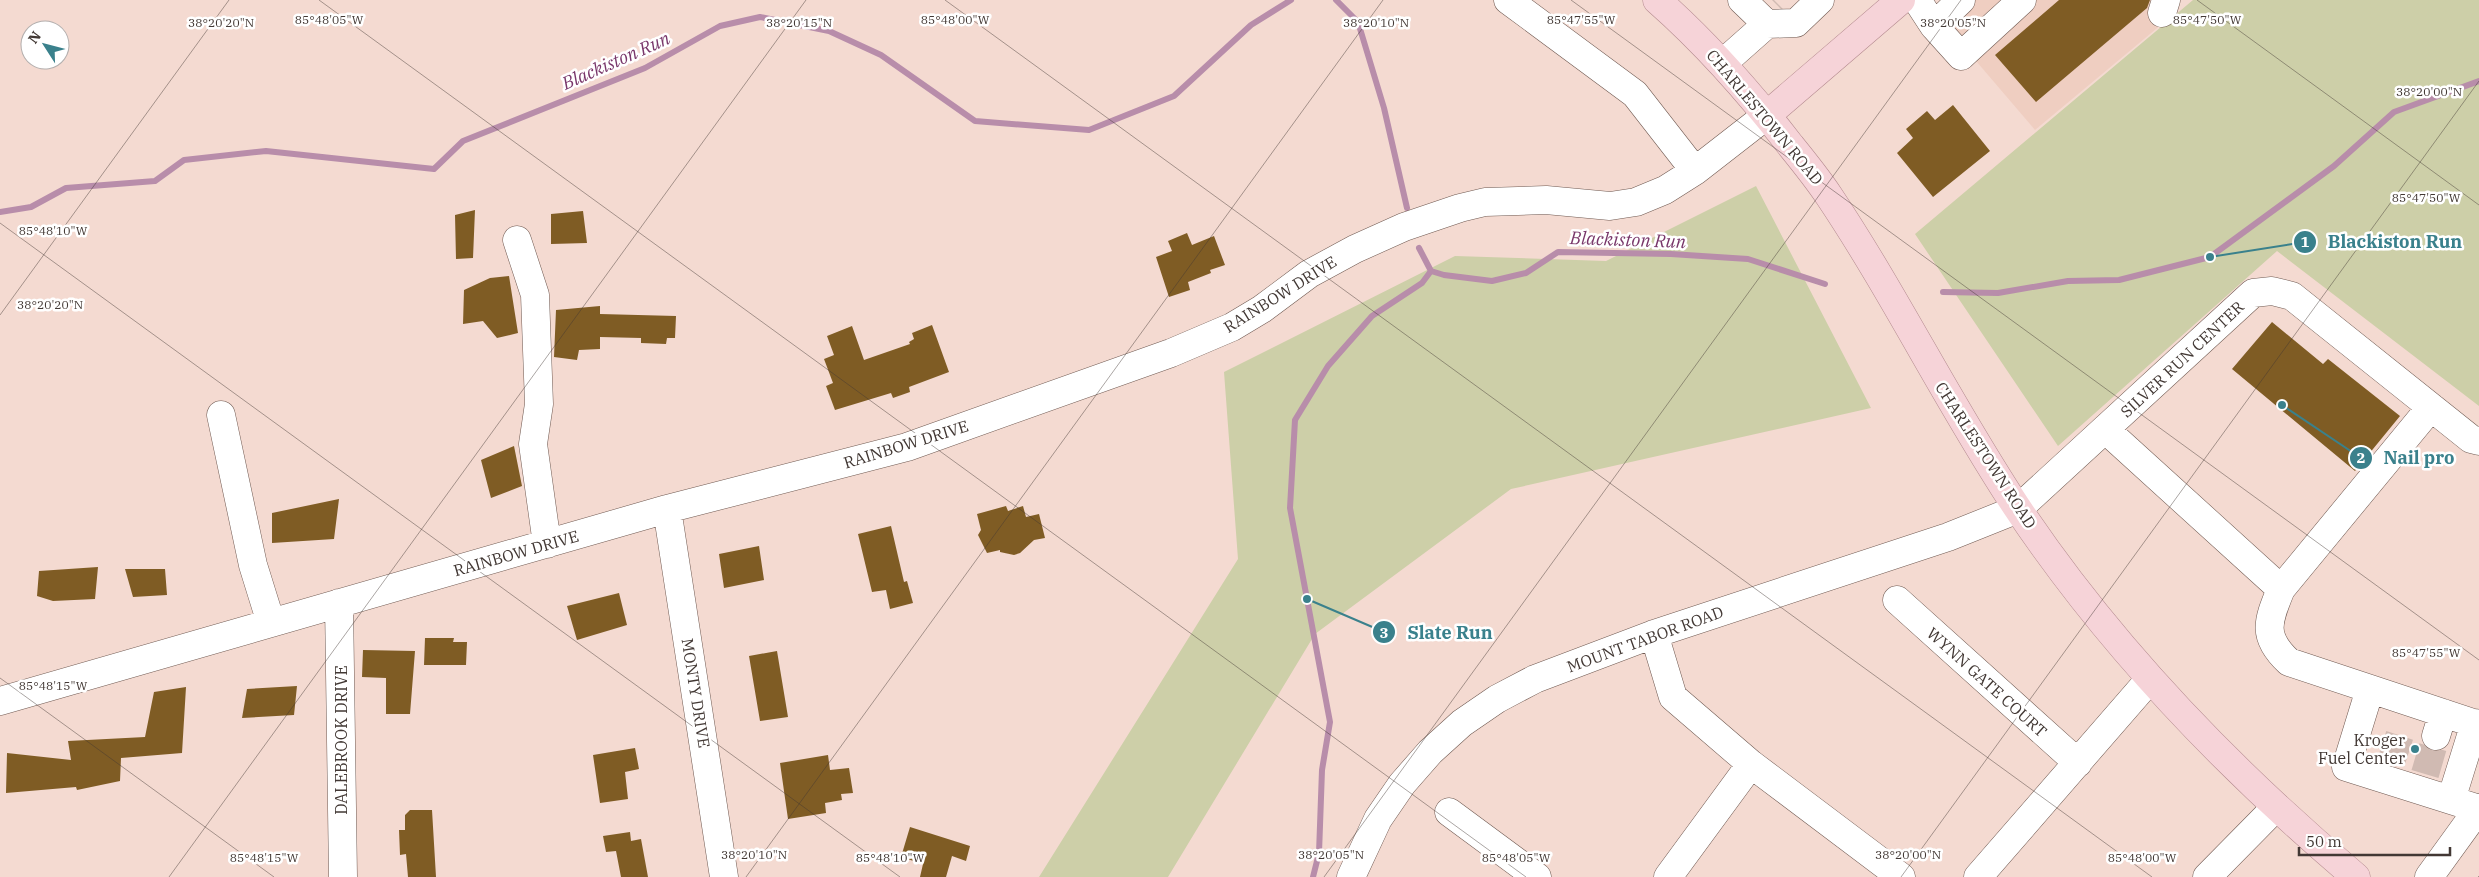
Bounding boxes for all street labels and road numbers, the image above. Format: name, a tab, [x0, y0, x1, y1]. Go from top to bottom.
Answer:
street label: CHARLESTOWN ROAD	[1702, 45, 1828, 189]
street label: RAINBOW DRIVE	[1220, 251, 1340, 337]
street label: SILVER RUN CENTER	[2116, 296, 2248, 421]
street label: CHARLESTOWN ROAD	[1931, 378, 2041, 532]
street label: RAINBOW DRIVE	[841, 416, 971, 472]
street label: RAINBOW DRIVE	[451, 526, 581, 580]
street label: MOUNT TABOR ROAD	[1564, 601, 1726, 677]
street label: WYNN GATE COURT	[1923, 623, 2051, 741]
street label: MONTY DRIVE	[677, 637, 715, 749]
street label: DALEBROOK DRIVE	[331, 665, 351, 815]

